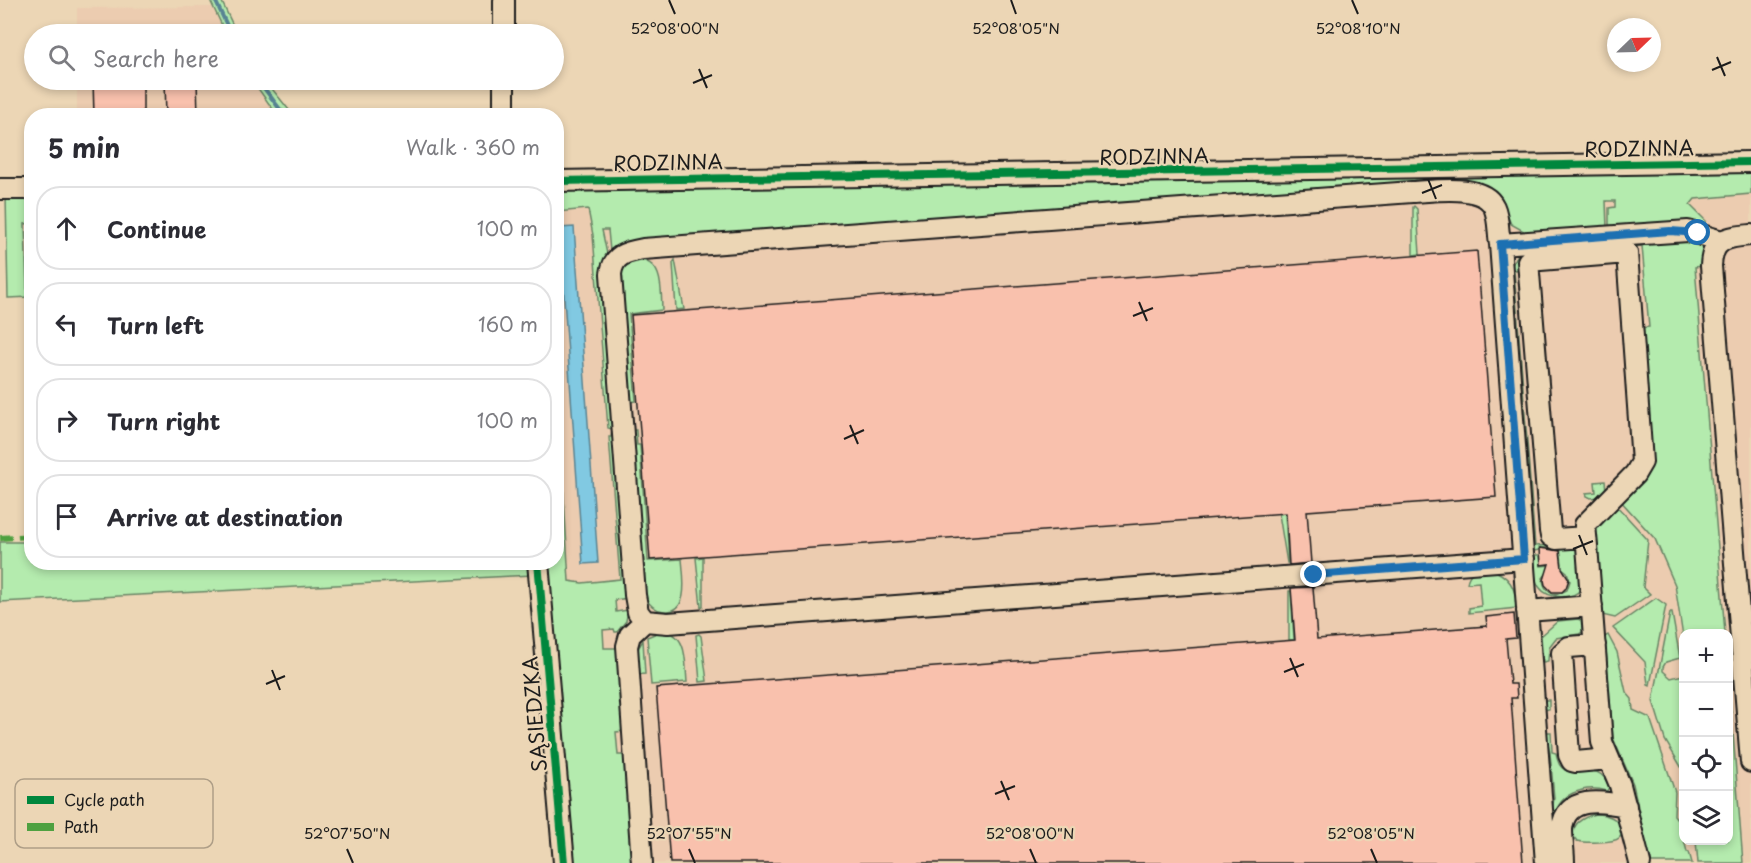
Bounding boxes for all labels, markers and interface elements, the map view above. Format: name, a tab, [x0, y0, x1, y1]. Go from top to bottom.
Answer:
text: 52°08'00"N	[630, 16, 720, 39]
text: 52°08'05"N	[972, 16, 1060, 39]
text: 52°08'10"N	[1315, 16, 1401, 39]
north arrow	[1607, 18, 1661, 72]
search box	[24, 24, 564, 90]
icon: search	[45, 41, 78, 74]
text: Search here	[93, 41, 219, 74]
text: 5 min	[48, 128, 120, 167]
text: Walk · 360 m	[406, 132, 540, 162]
street label: RODZINNA	[1584, 132, 1694, 164]
street label: RODZINNA	[1099, 140, 1209, 172]
street label: RODZINNA	[613, 146, 723, 178]
icon: ahead	[50, 212, 83, 245]
text: Continue	[107, 212, 206, 245]
text: 100 m	[477, 213, 538, 243]
route start	[1684, 219, 1710, 245]
icon: left	[50, 308, 83, 341]
text: Turn left	[107, 308, 204, 341]
text: 160 m	[478, 309, 538, 339]
icon: right	[50, 404, 83, 437]
text: Turn right	[107, 404, 220, 437]
text: 100 m	[477, 405, 538, 435]
icon: arrive	[50, 500, 83, 533]
text: Arrive at destination	[107, 500, 343, 533]
route end	[1300, 561, 1326, 587]
map controls	[1679, 629, 1733, 845]
button: +	[1679, 629, 1733, 683]
street label: SĄSIEDZKA	[514, 655, 554, 773]
button: −	[1679, 683, 1733, 737]
button: locate	[1679, 737, 1733, 791]
legend	[15, 779, 213, 848]
text: Cycle path	[64, 787, 145, 811]
button: layers	[1679, 791, 1733, 845]
text: Path	[64, 814, 99, 838]
text: 52°07'50"N	[304, 821, 390, 844]
text: 52°07'55"N	[646, 821, 732, 844]
text: 52°08'00"N	[985, 821, 1075, 844]
text: 52°08'05"N	[1327, 821, 1415, 844]

